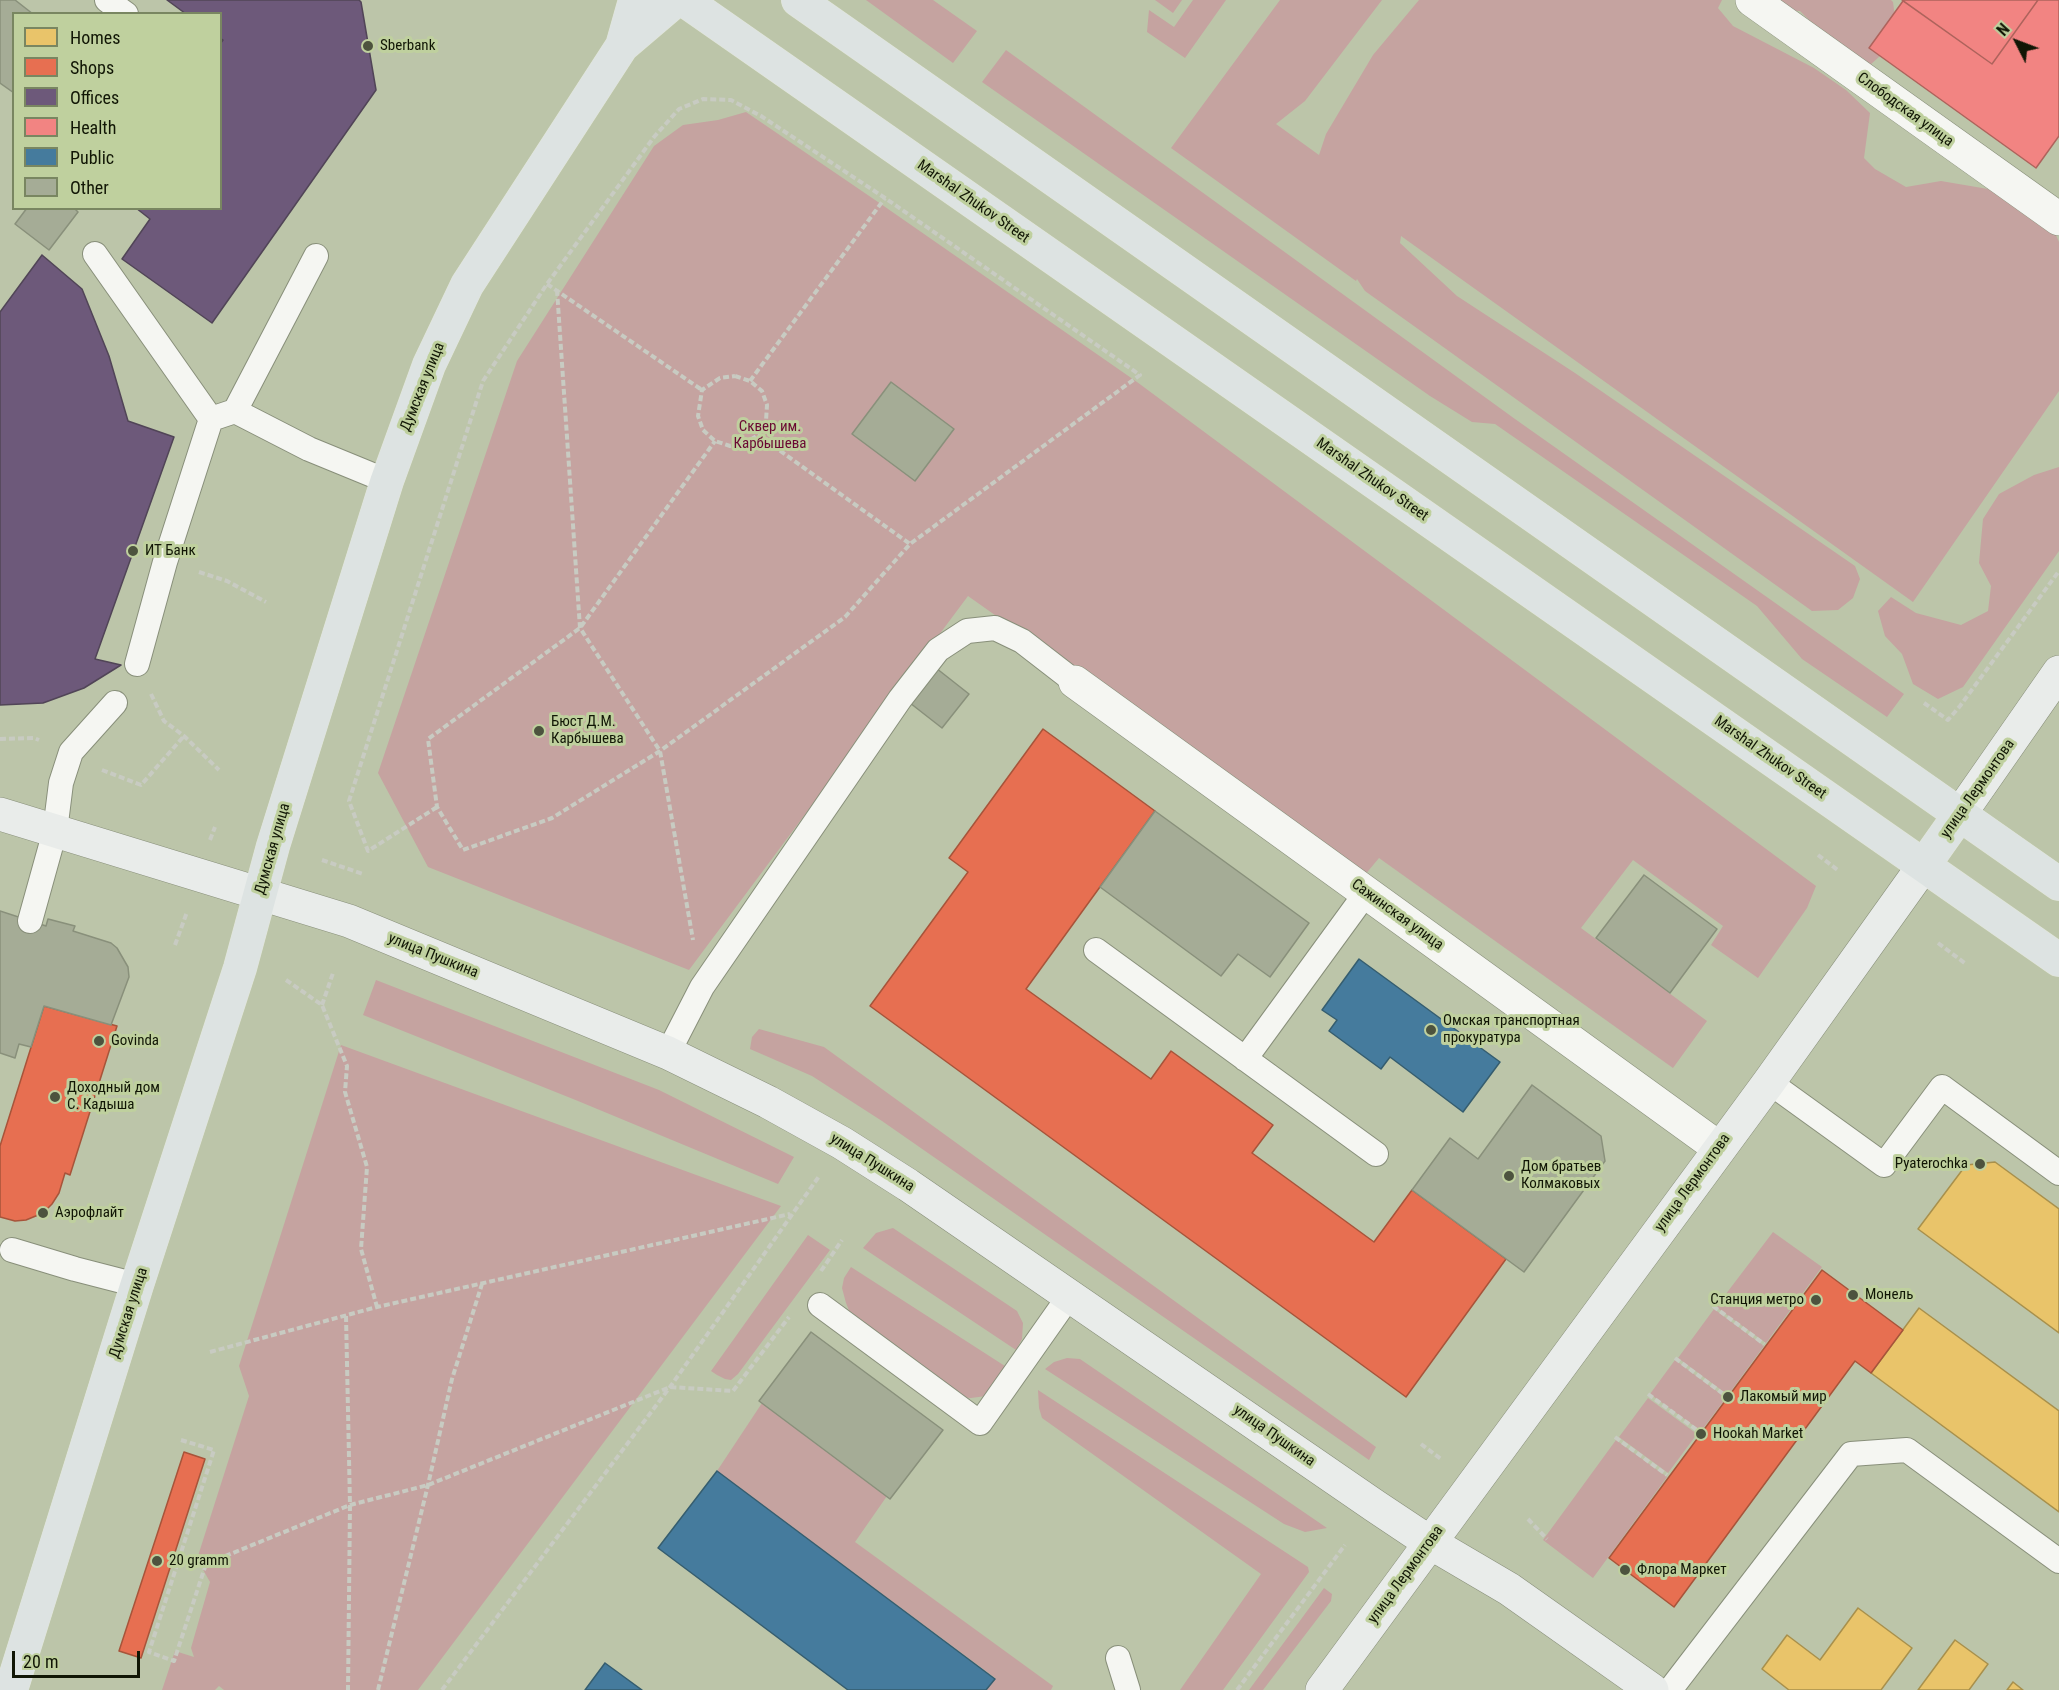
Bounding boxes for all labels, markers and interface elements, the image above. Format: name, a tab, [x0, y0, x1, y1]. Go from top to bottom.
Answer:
legend	[12, 12, 222, 210]
north arrow	[1987, 12, 2047, 72]
text: N	[1993, 20, 2014, 40]
text: Homes	[70, 27, 120, 48]
place label: Sberbank	[380, 37, 435, 55]
marker: Sberbank	[361, 39, 375, 53]
text: Shops	[70, 57, 114, 78]
street label: Слободская улица	[1853, 69, 1957, 151]
text: Offices	[70, 87, 119, 108]
text: Health	[70, 117, 116, 138]
text: Public	[70, 147, 114, 168]
street label: Marshal Zhukov Street	[913, 157, 1033, 247]
text: Other	[70, 177, 109, 198]
street label: Думская улица	[397, 340, 449, 434]
park label: Сквер им. Карбышева	[734, 418, 806, 453]
street label: Marshal Zhukov Street	[1312, 435, 1432, 525]
place label: ИТ Банк	[145, 542, 196, 560]
marker: ИТ Банк	[126, 544, 140, 558]
place label: Бюст Д.М. Карбышева	[551, 713, 624, 748]
street label: Marshal Zhukov Street	[1710, 713, 1830, 803]
marker: Бюст Д.М. Карбышева	[532, 724, 546, 738]
street label: улица Лермонтова	[1937, 736, 2019, 842]
street label: Думская улица	[251, 801, 295, 897]
street label: Сажинская улица	[1348, 876, 1446, 954]
street label: улица Пушкина	[385, 930, 481, 982]
place label: Омская транспортная прокуратура	[1443, 1012, 1580, 1047]
marker: Омская транспортная прокуратура	[1424, 1023, 1438, 1037]
place label: Govinda	[111, 1032, 159, 1050]
marker: Govinda	[92, 1034, 106, 1048]
place label: Доходный дом С. Кадыша	[67, 1079, 160, 1114]
marker: Доходный дом С. Кадыша	[48, 1090, 62, 1104]
street label: улица Пушкина	[827, 1130, 917, 1196]
street label: улица Лермонтова	[1651, 1131, 1735, 1235]
place label: Pyaterochka	[1895, 1155, 1968, 1173]
marker: Pyaterochka	[1973, 1157, 1987, 1171]
place label: Дом братьев Колмаковых	[1521, 1158, 1601, 1193]
marker: Дом братьев Колмаковых	[1502, 1169, 1516, 1183]
place label: Аэрофлайт	[55, 1204, 124, 1222]
marker: Аэрофлайт	[36, 1206, 50, 1220]
street label: Думская улица	[106, 1265, 152, 1361]
place label: Монель	[1865, 1286, 1913, 1304]
marker: Монель	[1846, 1288, 1860, 1302]
place label: Станция метро	[1710, 1291, 1804, 1309]
marker: Станция метро	[1809, 1293, 1823, 1307]
place label: Лакомый мир	[1740, 1388, 1827, 1406]
marker: Лакомый мир	[1721, 1390, 1735, 1404]
street label: улица Пушкина	[1230, 1401, 1318, 1471]
place label: Hookah Market	[1713, 1425, 1803, 1443]
marker: Hookah Market	[1694, 1427, 1708, 1441]
street label: улица Лермонтова	[1364, 1523, 1448, 1627]
place label: 20 gramm	[169, 1552, 229, 1570]
marker: 20 gramm	[150, 1554, 164, 1568]
place label: Флора Маркет	[1637, 1561, 1727, 1579]
marker: Флора Маркет	[1618, 1563, 1632, 1577]
scale bar	[15, 1639, 142, 1677]
text: 20 m	[23, 1651, 58, 1672]

